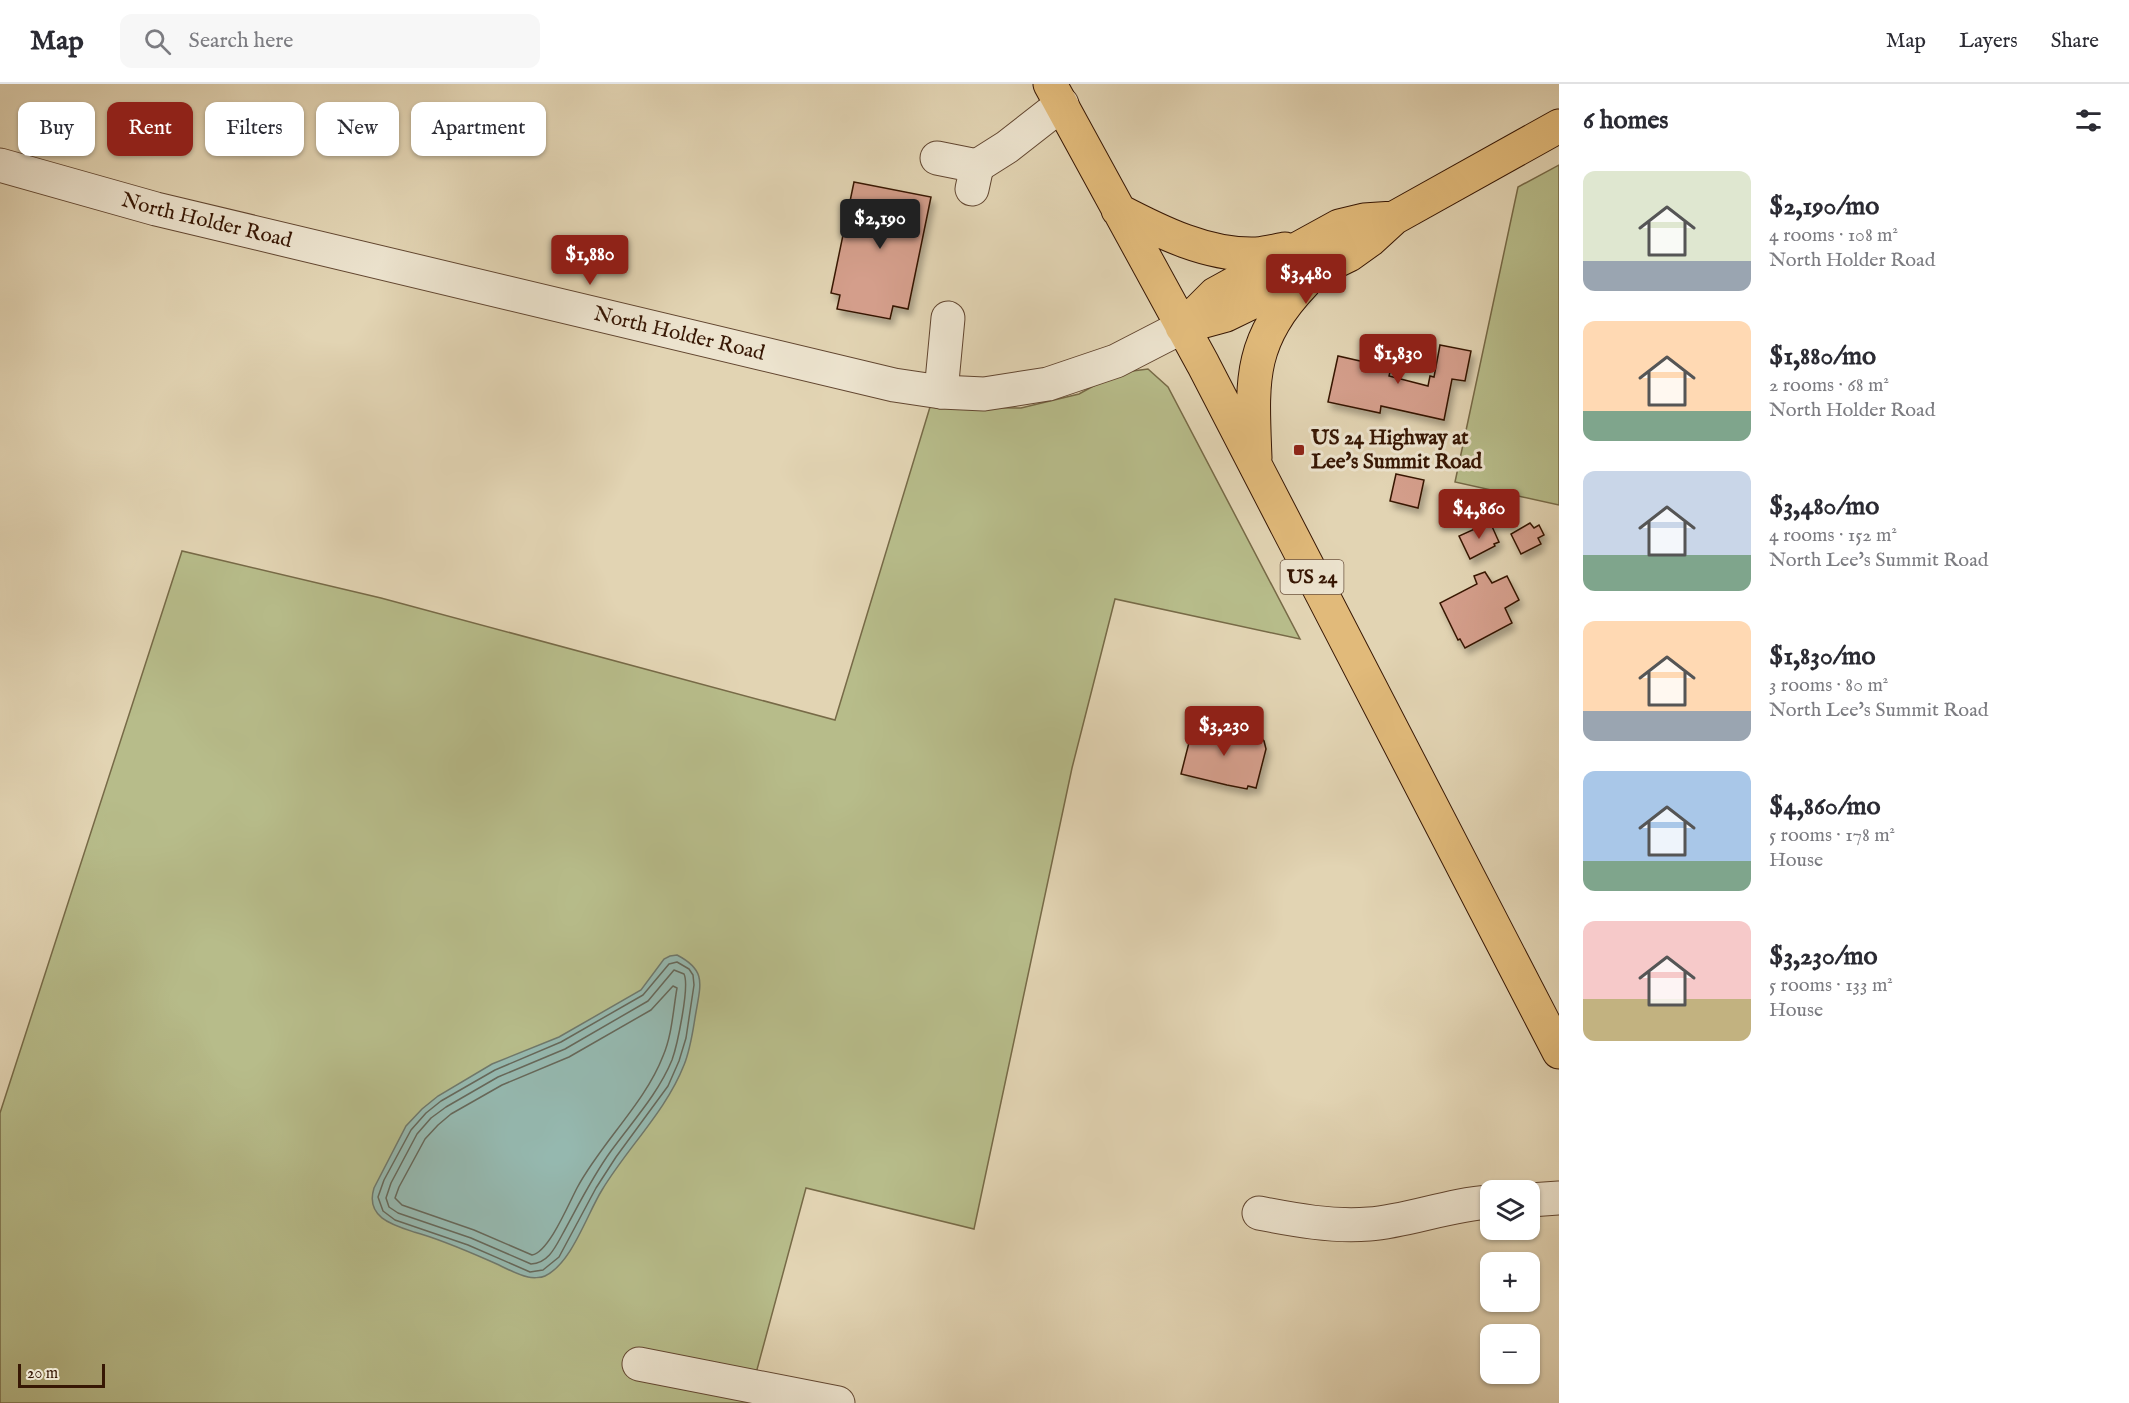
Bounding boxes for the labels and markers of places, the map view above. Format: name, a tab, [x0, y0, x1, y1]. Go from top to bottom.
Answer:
pin: $2,190	[831, 199, 929, 250]
pin: $1,880	[541, 235, 639, 286]
pin: $3,480	[1257, 254, 1355, 305]
pin: $1,830	[1349, 334, 1447, 385]
place label: US 24 Highway at Lee's Summit Road	[1310, 425, 1483, 476]
marker: US 24 Highway at Lee's Summit Road	[1292, 443, 1306, 457]
pin: $4,860	[1430, 489, 1528, 540]
pin: $3,230	[1175, 706, 1273, 757]

